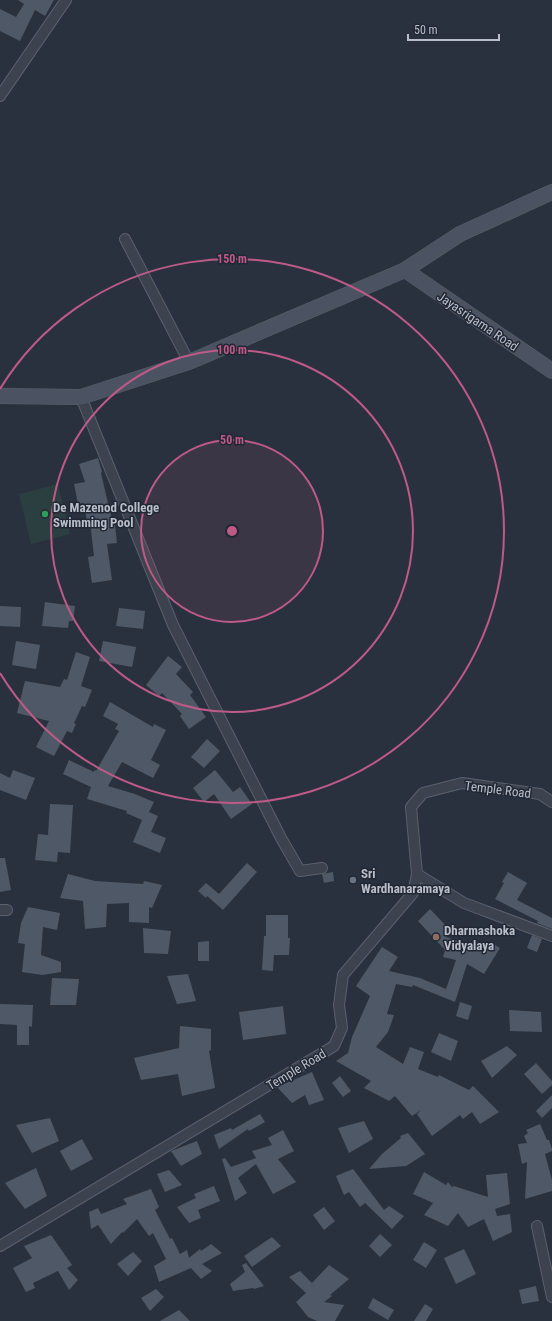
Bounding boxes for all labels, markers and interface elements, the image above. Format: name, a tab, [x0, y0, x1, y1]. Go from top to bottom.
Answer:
scale bar	[408, 16, 499, 42]
text: 50 m	[414, 23, 438, 37]
text: 150 m	[217, 252, 247, 266]
street label: Jayasrigama Road	[434, 289, 521, 354]
text: 100 m	[217, 343, 247, 357]
text: 50 m	[220, 433, 244, 447]
place label: De Mazenod College Swimming Pool	[53, 500, 159, 530]
marker: De Mazenod College Swimming Pool	[40, 509, 50, 519]
centre of rings	[225, 524, 239, 538]
street label: Temple Road	[464, 778, 532, 801]
place label: Sri Wardhanaramaya	[361, 866, 450, 896]
marker: Sri Wardhanaramaya	[348, 875, 358, 885]
place label: Dharmashoka Vidyalaya	[444, 923, 515, 953]
marker: Dharmashoka Vidyalaya	[431, 932, 441, 942]
street label: Temple Road	[264, 1046, 329, 1093]

